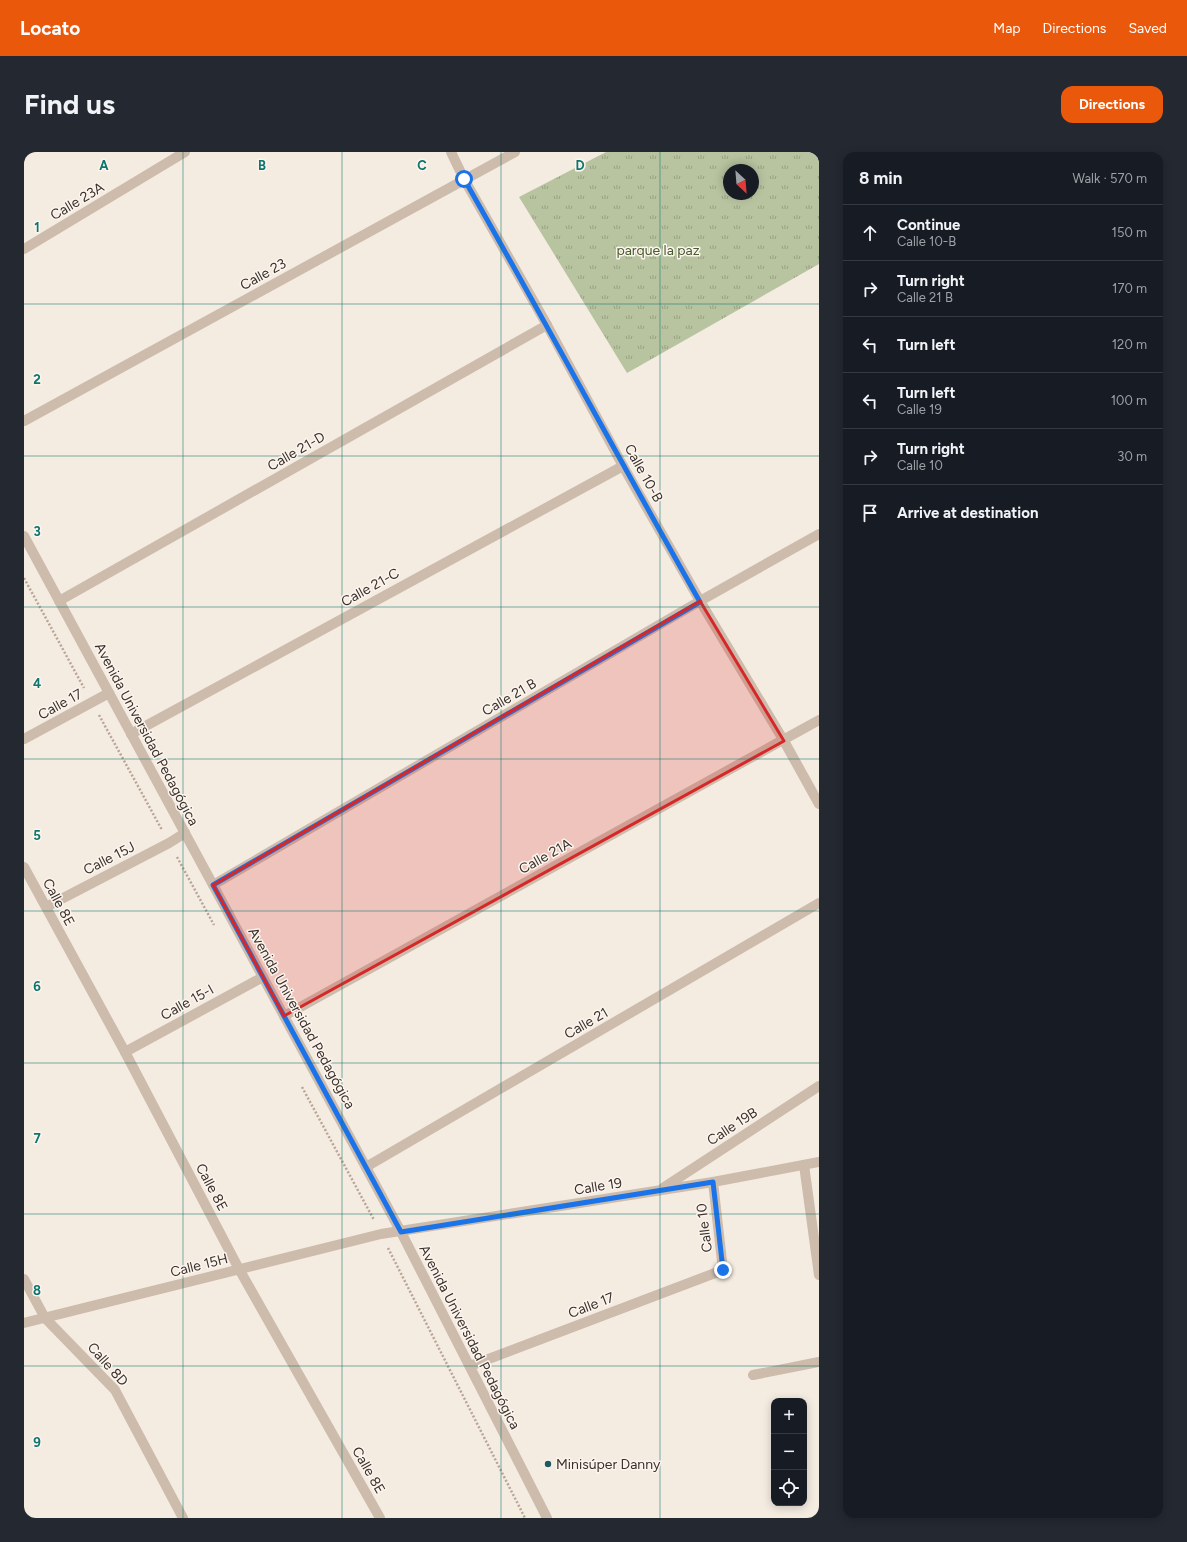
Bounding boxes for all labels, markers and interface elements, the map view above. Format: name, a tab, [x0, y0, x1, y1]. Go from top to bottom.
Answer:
text: Locato	[20, 17, 80, 40]
text: Map	[993, 20, 1021, 37]
text: Directions	[1043, 20, 1106, 37]
text: Saved	[1128, 20, 1167, 37]
button: Directions	[1061, 86, 1163, 123]
text: Find us	[24, 87, 115, 121]
text: A	[99, 158, 109, 173]
text: B	[258, 158, 266, 173]
text: C	[417, 158, 427, 173]
text: D	[575, 158, 585, 173]
north arrow	[723, 164, 759, 200]
text: 8 min	[859, 168, 902, 188]
route start	[455, 170, 473, 188]
text: Walk · 570 m	[1072, 171, 1147, 186]
street label: Calle 23A	[47, 179, 108, 224]
text: Continue	[897, 216, 960, 234]
text: 1	[34, 220, 40, 235]
icon: ahead	[859, 222, 881, 244]
text: 150 m	[1112, 225, 1147, 240]
text: Calle 10-B	[897, 234, 956, 249]
park label: parque la paz	[616, 242, 700, 259]
street label: Calle 23	[237, 255, 289, 294]
text: Turn right	[897, 272, 965, 290]
icon: right	[859, 278, 881, 300]
text: 170 m	[1112, 281, 1147, 296]
text: Calle 21 B	[897, 290, 953, 305]
icon: left	[859, 334, 881, 356]
text: Turn left	[897, 336, 955, 354]
text: 120 m	[1112, 337, 1147, 352]
text: 2	[33, 372, 41, 387]
text: Turn left	[897, 384, 955, 402]
icon: left	[859, 390, 881, 412]
text: 100 m	[1111, 393, 1147, 408]
text: Calle 19	[897, 402, 942, 417]
street label: Calle 21-D	[264, 428, 328, 475]
text: Turn right	[897, 440, 965, 458]
street label: Calle 10-B	[621, 441, 666, 505]
icon: right	[859, 446, 881, 468]
text: 30 m	[1117, 449, 1147, 464]
text: Calle 10	[897, 458, 943, 473]
icon: arrive	[859, 502, 881, 524]
text: Arrive at destination	[897, 504, 1038, 522]
text: 3	[33, 524, 41, 539]
street label: Calle 21-C	[338, 564, 402, 610]
street label: Avenida Universidad Pedagógica	[91, 640, 202, 829]
street label: Calle 21 B	[479, 675, 540, 720]
text: 4	[33, 676, 41, 691]
street label: Calle 17	[35, 685, 86, 723]
text: 5	[33, 828, 41, 843]
street label: Calle 21A	[516, 835, 575, 878]
street label: Calle 15J	[81, 838, 138, 879]
street label: Calle 8E	[39, 876, 78, 929]
street label: Avenida Universidad Pedagógica	[245, 925, 359, 1112]
text: 6	[33, 979, 41, 994]
street label: Calle 15-I	[158, 981, 217, 1024]
street label: Calle 21	[561, 1004, 611, 1043]
street label: Calle 19B	[704, 1104, 761, 1149]
text: 7	[33, 1131, 41, 1146]
street label: Calle 8E	[192, 1161, 231, 1214]
street label: Calle 19	[573, 1174, 623, 1199]
street label: Calle 10	[693, 1202, 716, 1253]
street label: Avenida Universidad Pedagógica	[416, 1242, 524, 1432]
street label: Calle 15H	[169, 1250, 230, 1281]
route end	[714, 1261, 732, 1279]
text: 8	[33, 1283, 41, 1298]
street label: Calle 17	[566, 1289, 617, 1322]
street label: Calle 8D	[84, 1339, 132, 1390]
map controls	[771, 1398, 807, 1506]
button: +	[771, 1398, 807, 1434]
button: −	[771, 1434, 807, 1470]
text: 9	[33, 1435, 41, 1450]
street label: Calle 8E	[348, 1444, 389, 1497]
place label: Minisúper Danny	[556, 1456, 661, 1473]
marker: Minisúper Danny	[543, 1459, 553, 1469]
button: locate	[771, 1470, 807, 1506]

